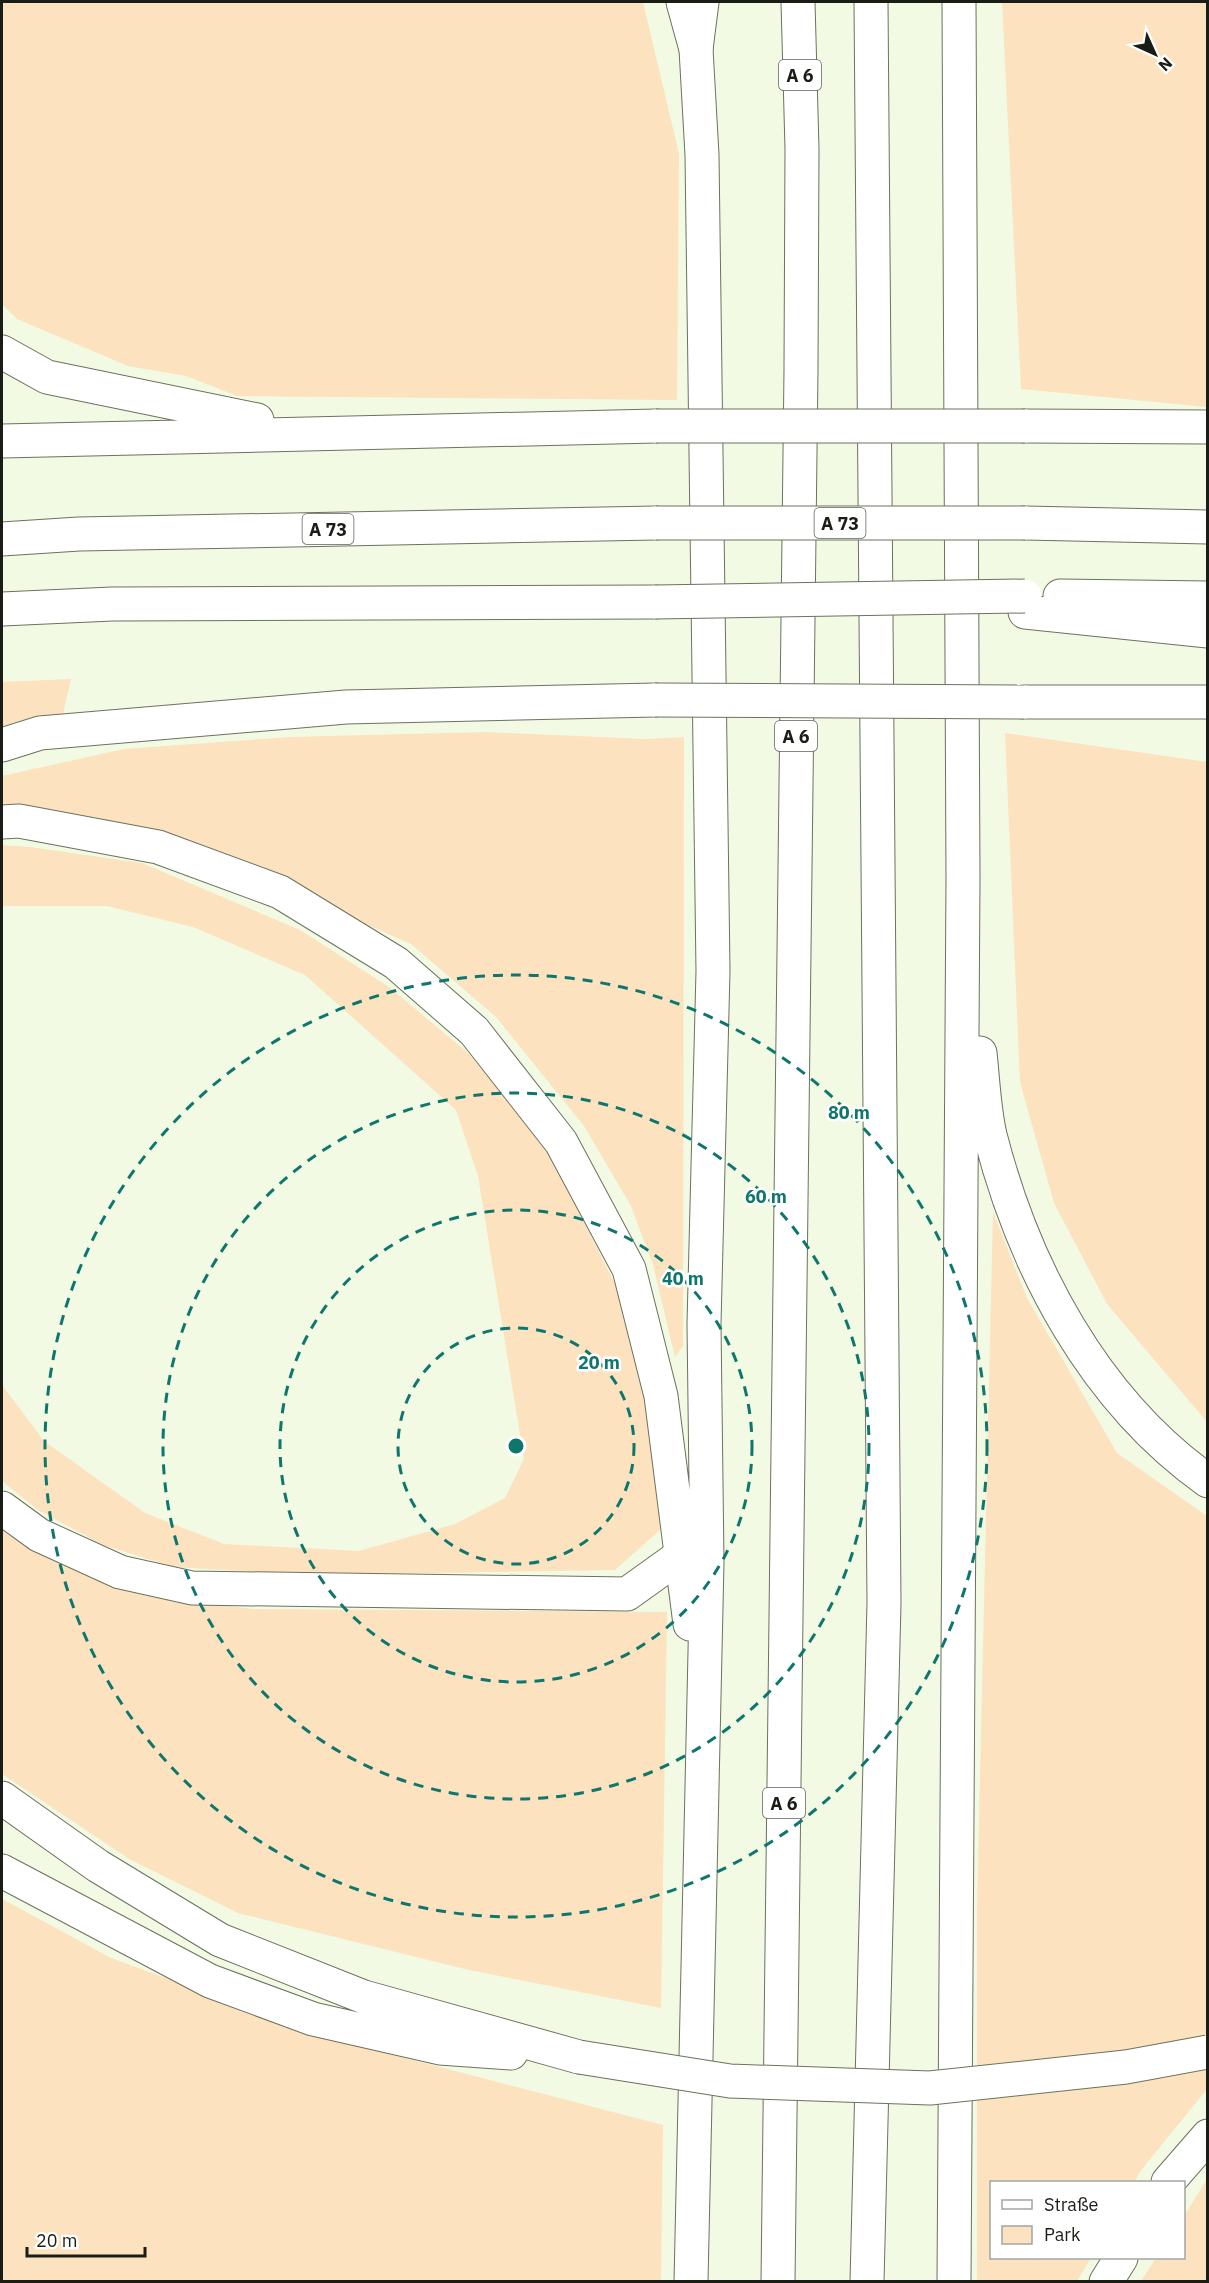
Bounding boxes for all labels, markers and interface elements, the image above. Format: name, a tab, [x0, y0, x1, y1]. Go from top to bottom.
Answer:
north arrow	[1125, 24, 1185, 84]
text: N	[1154, 53, 1177, 76]
road number: A 6	[779, 60, 821, 90]
road number: A 73	[814, 508, 866, 538]
road number: A 73	[302, 514, 354, 544]
road number: A 6	[775, 721, 817, 751]
text: 80 m	[828, 1101, 870, 1124]
text: 60 m	[745, 1185, 787, 1208]
text: 40 m	[662, 1267, 704, 1290]
text: 20 m	[578, 1351, 620, 1374]
centre of rings	[506, 1436, 526, 1456]
road number: A 6	[763, 1788, 805, 1818]
legend	[990, 2181, 1185, 2259]
text: Straße	[1044, 2193, 1098, 2216]
scale bar	[27, 2220, 146, 2258]
text: Park	[1044, 2223, 1081, 2246]
text: 20 m	[36, 2229, 78, 2252]

